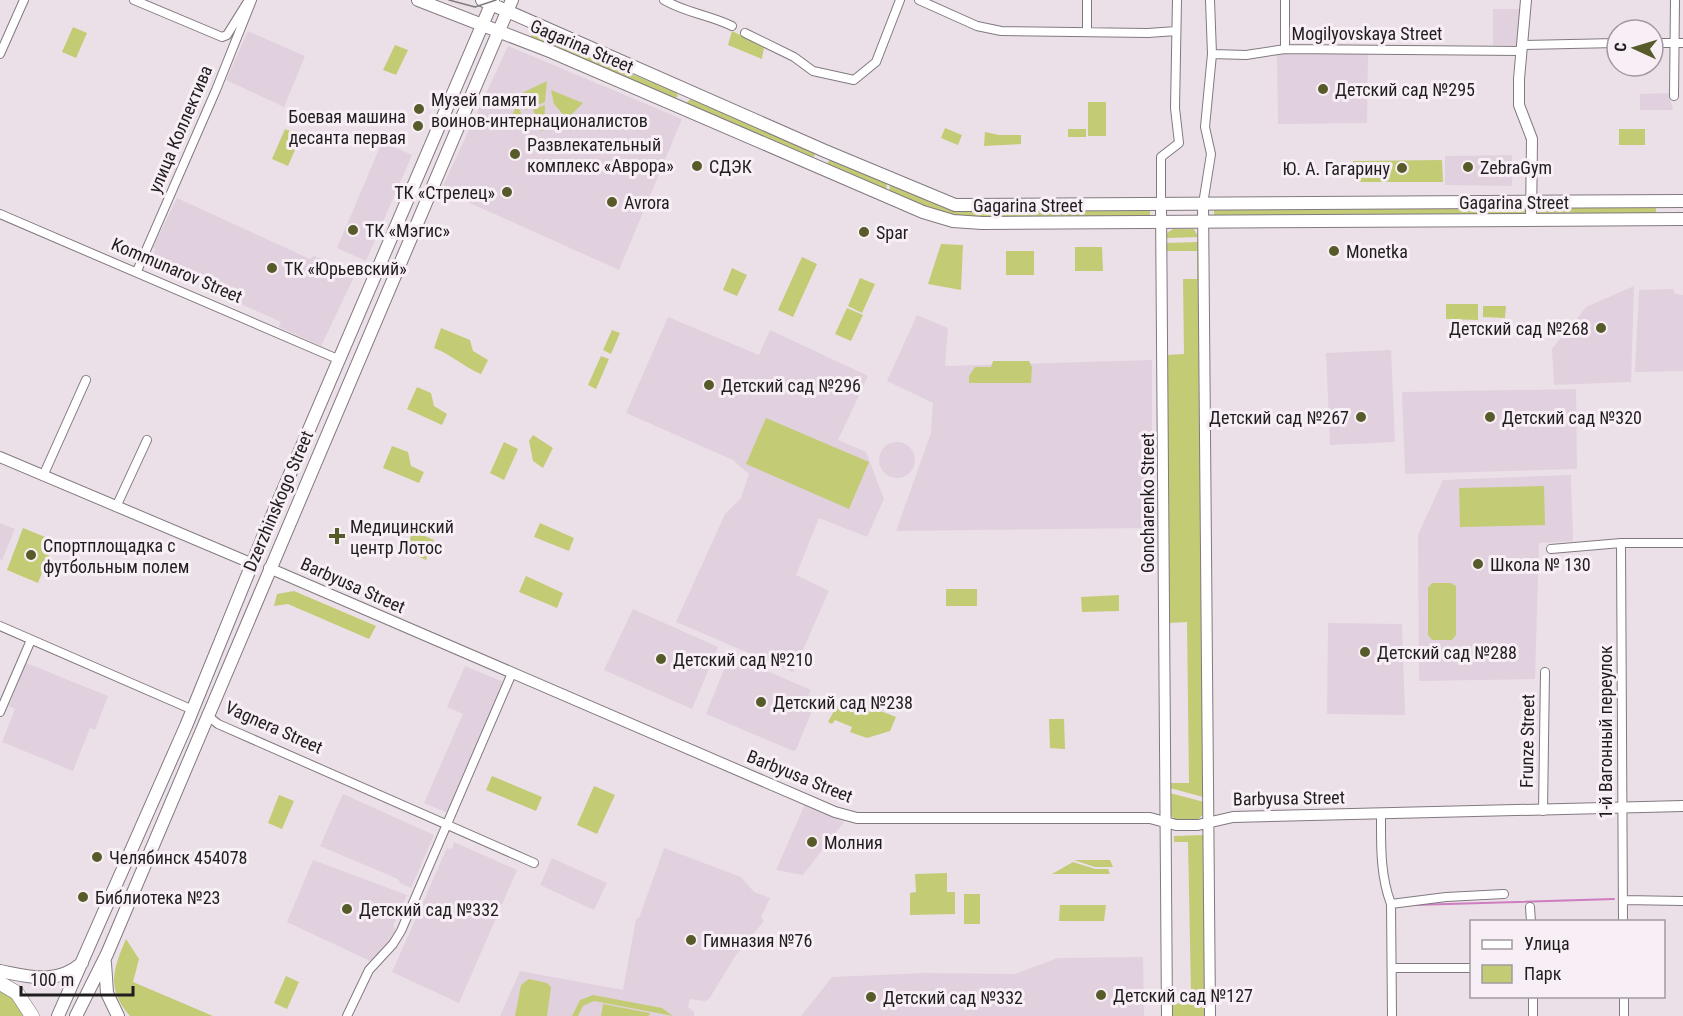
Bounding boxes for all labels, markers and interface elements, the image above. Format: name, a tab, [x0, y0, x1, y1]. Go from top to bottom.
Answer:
street label: Gagarina Street	[527, 15, 637, 77]
north arrow	[1605, 18, 1665, 78]
street label: Mogilyovskaya Street	[1292, 23, 1442, 44]
text: С	[1611, 42, 1630, 52]
street label: улица Коллектива	[144, 62, 216, 196]
place label: Детский сад №295	[1335, 79, 1475, 100]
marker: Детский сад №295	[1316, 82, 1330, 96]
place label: Музей памяти воинов-интернационалистов	[431, 89, 648, 131]
marker: Музей памяти воинов-интернационалистов	[412, 102, 426, 116]
place label: Боевая машина десанта первая	[288, 106, 406, 148]
marker: Боевая машина десанта первая	[411, 119, 425, 133]
place label: Развлекательный комплекс «Аврора»	[527, 134, 674, 176]
marker: Развлекательный комплекс «Аврора»	[508, 147, 522, 161]
place label: СДЭК	[709, 156, 752, 177]
place label: ZebraGym	[1480, 157, 1552, 178]
place label: Ю. А. Гагарину	[1283, 158, 1390, 179]
marker: СДЭК	[690, 159, 704, 173]
marker: ZebraGym	[1461, 160, 1475, 174]
marker: Ю. А. Гагарину	[1395, 161, 1409, 175]
place label: ТК «Стрелец»	[394, 182, 495, 203]
marker: ТК «Стрелец»	[500, 185, 514, 199]
place label: Avrora	[624, 192, 670, 213]
street label: Gagarina Street	[1459, 192, 1569, 213]
marker: Avrora	[605, 195, 619, 209]
street label: Gagarina Street	[973, 195, 1083, 216]
place label: ТК «Мэгис»	[365, 220, 450, 241]
place label: Spar	[876, 222, 909, 243]
marker: ТК «Мэгис»	[346, 223, 360, 237]
marker: Spar	[857, 225, 871, 239]
street label: Kommunarov Street	[108, 233, 246, 307]
place label: Monetka	[1346, 241, 1408, 262]
marker: Monetka	[1327, 244, 1341, 258]
place label: ТК «Юрьевский»	[284, 258, 407, 279]
marker: ТК «Юрьевский»	[265, 261, 279, 275]
place label: Детский сад №268	[1449, 318, 1589, 339]
marker: Детский сад №268	[1594, 321, 1608, 335]
place label: Детский сад №296	[721, 375, 861, 396]
marker: Детский сад №296	[702, 378, 716, 392]
place label: Детский сад №267	[1209, 407, 1349, 428]
place label: Детский сад №320	[1502, 407, 1642, 428]
marker: Детский сад №267	[1354, 410, 1368, 424]
marker: Детский сад №320	[1483, 410, 1497, 424]
street label: Dzerzhinskogo Street	[239, 427, 317, 575]
street label: Goncharenko Street	[1137, 433, 1158, 573]
place label: Медицинский центр Лотос	[350, 516, 454, 558]
marker: Медицинский центр Лотос	[328, 527, 346, 545]
place label: Спортплощадка с футбольным полем	[43, 535, 189, 577]
marker: Спортплощадка с футбольным полем	[24, 548, 38, 562]
street label: Barbyusa Street	[298, 553, 408, 617]
place label: Школа № 130	[1490, 554, 1591, 575]
marker: Школа № 130	[1471, 557, 1485, 571]
place label: Детский сад №288	[1377, 642, 1517, 663]
marker: Детский сад №288	[1358, 645, 1372, 659]
street label: 1-й Вагонный переулок	[1595, 645, 1616, 819]
place label: Детский сад №210	[673, 649, 813, 670]
marker: Детский сад №210	[654, 652, 668, 666]
place label: Детский сад №238	[773, 692, 913, 713]
street label: Frunze Street	[1516, 694, 1538, 788]
marker: Детский сад №238	[754, 695, 768, 709]
street label: Vagnera Street	[222, 696, 326, 758]
street label: Barbyusa Street	[744, 745, 856, 807]
street label: Barbyusa Street	[1233, 787, 1345, 809]
place label: Молния	[824, 832, 883, 853]
marker: Молния	[805, 835, 819, 849]
place label: Челябинск 454078	[109, 847, 247, 868]
marker: Челябинск 454078	[90, 850, 104, 864]
place label: Библиотека №23	[95, 887, 221, 908]
marker: Библиотека №23	[76, 890, 90, 904]
place label: Детский cад №332	[359, 899, 499, 920]
marker: Детский cад №332	[340, 902, 354, 916]
legend	[1470, 920, 1665, 998]
place label: Гимназия №76	[703, 930, 812, 951]
marker: Гимназия №76	[684, 933, 698, 947]
text: Улица	[1524, 933, 1570, 954]
scale bar	[21, 959, 134, 997]
text: Парк	[1524, 963, 1562, 984]
text: 100 m	[30, 969, 74, 990]
place label: Детский сад №127	[1113, 985, 1253, 1006]
place label: Детский сад №332	[883, 987, 1023, 1008]
marker: Детский сад №127	[1094, 988, 1108, 1002]
marker: Детский сад №332	[864, 990, 878, 1004]

